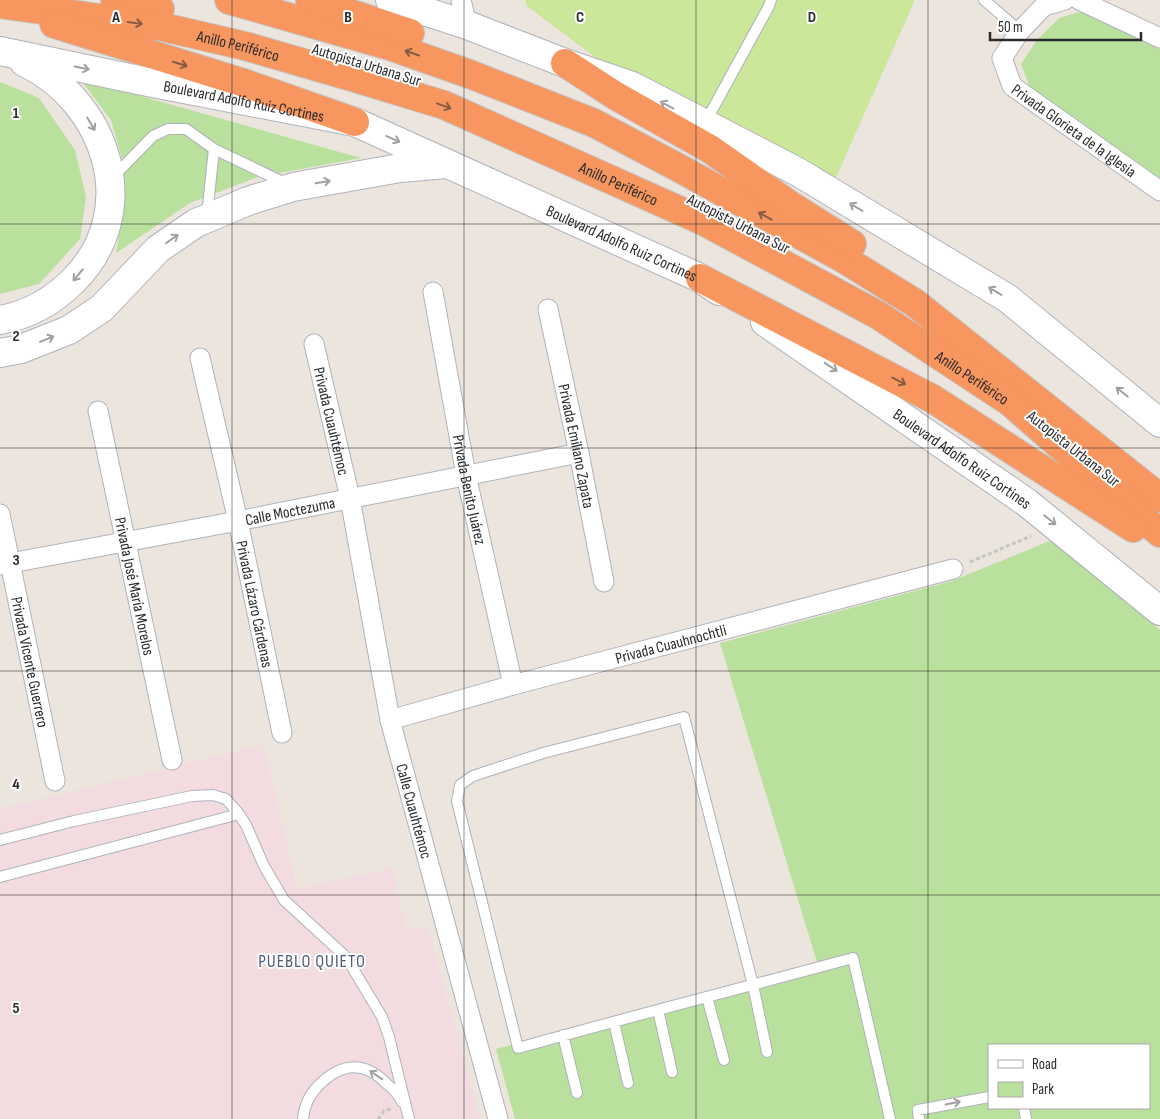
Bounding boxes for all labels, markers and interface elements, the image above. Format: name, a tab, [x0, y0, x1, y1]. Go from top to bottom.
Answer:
text: A	[111, 8, 120, 27]
text: B	[344, 8, 352, 27]
text: C	[576, 8, 584, 27]
text: D	[808, 8, 816, 27]
scale bar	[990, 10, 1141, 42]
one-way arrow	[127, 18, 143, 28]
text: 50 m	[998, 18, 1023, 37]
street label: Anillo Periférico	[194, 27, 281, 66]
street label: Autopista Urbana Sur	[309, 40, 424, 91]
one-way arrow	[405, 48, 420, 57]
one-way arrow	[172, 59, 188, 69]
one-way arrow	[73, 64, 89, 74]
street label: Boulevard Adolfo Ruiz Cortines	[162, 77, 326, 127]
street label: Privada Glorieta de la Iglesia	[1007, 81, 1139, 182]
one-way arrow	[660, 100, 675, 110]
one-way arrow	[435, 102, 451, 111]
text: 1	[13, 104, 20, 123]
one-way arrow	[87, 116, 97, 130]
one-way arrow	[385, 134, 400, 144]
street label: Anillo Periférico	[575, 158, 661, 211]
one-way arrow	[314, 176, 330, 186]
street label: Autopista Urbana Sur	[683, 190, 793, 259]
street label: Boulevard Adolfo Ruiz Cortines	[543, 202, 700, 286]
one-way arrow	[850, 202, 864, 212]
one-way arrow	[758, 211, 773, 221]
one-way arrow	[165, 234, 179, 244]
one-way arrow	[73, 268, 84, 281]
one-way arrow	[989, 286, 1003, 296]
text: 2	[12, 327, 20, 346]
one-way arrow	[38, 334, 54, 343]
street label: Anillo Periférico	[930, 347, 1012, 410]
one-way arrow	[823, 362, 837, 372]
street label: Privada Cuauhtémoc	[309, 365, 352, 477]
one-way arrow	[891, 376, 906, 386]
street label: Privada Emiliano Zapata	[553, 382, 598, 510]
one-way arrow	[1116, 387, 1129, 398]
street label: Boulevard Adolfo Ruiz Cortines	[889, 405, 1035, 514]
street label: Autopista Urbana Sur	[1022, 406, 1124, 492]
street label: Privada Benito Juárez	[448, 433, 489, 547]
street label: Calle Moctezuma	[244, 494, 337, 530]
one-way arrow	[1043, 515, 1056, 526]
street label: Privada José María Morelos	[110, 516, 158, 658]
street label: Privada Lázaro Cárdenas	[231, 539, 276, 670]
text: 3	[12, 551, 20, 570]
street label: Privada Vicente Guerrero	[6, 595, 52, 729]
street label: Privada Cuauhnochtli	[614, 621, 729, 669]
street label: Calle Cuauhtémoc	[391, 762, 435, 861]
text: 4	[12, 775, 20, 794]
district label: PUEBLO QUIETO	[258, 951, 366, 972]
text: 5	[12, 999, 20, 1018]
legend	[988, 1044, 1150, 1109]
text: Road	[1032, 1055, 1057, 1074]
one-way arrow	[369, 1070, 383, 1080]
text: Park	[1032, 1080, 1054, 1099]
one-way arrow	[945, 1098, 961, 1108]

